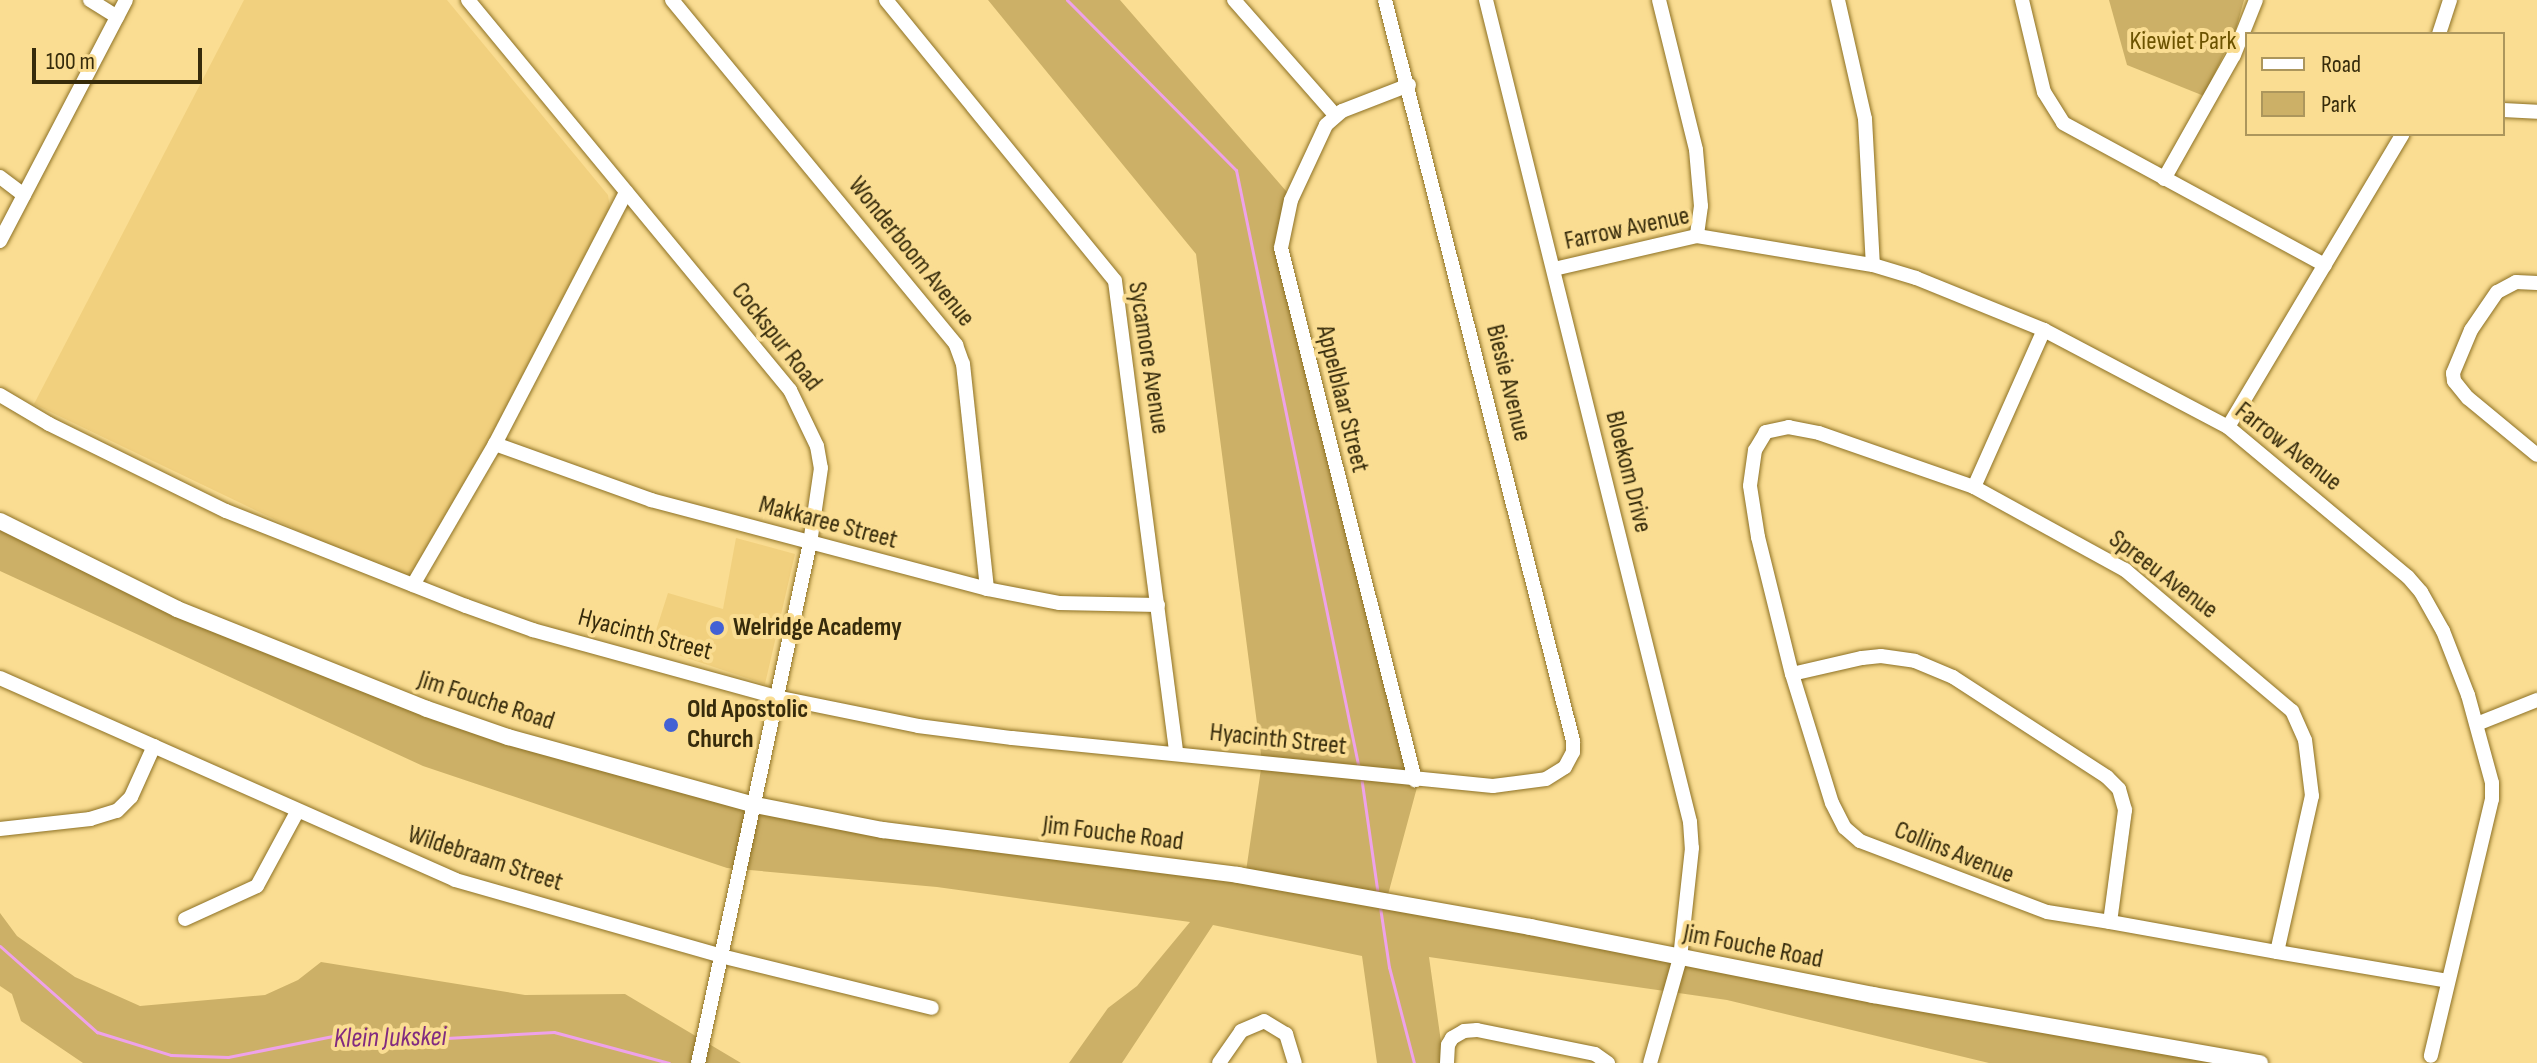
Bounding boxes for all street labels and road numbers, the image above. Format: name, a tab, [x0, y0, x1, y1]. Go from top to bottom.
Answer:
street label: Wonderboom Avenue	[841, 171, 981, 333]
street label: Farrow Avenue	[1562, 201, 1692, 257]
street label: Cockspur Road	[724, 277, 828, 397]
street label: Sycamore Avenue	[1121, 280, 1175, 436]
street label: Biesie Avenue	[1478, 321, 1538, 445]
street label: Appelblaar Street	[1309, 322, 1375, 476]
street label: Farrow Avenue	[2228, 396, 2348, 498]
street label: Bloekom Drive	[1598, 408, 1658, 536]
street label: Makkaree Street	[755, 490, 901, 556]
street label: Spreeu Avenue	[2102, 524, 2224, 626]
street label: Hyacinth Street	[575, 602, 715, 668]
street label: Jim Fouche Road	[414, 664, 558, 738]
street label: Hyacinth Street	[1208, 717, 1348, 763]
street label: Jim Fouche Road	[1041, 810, 1185, 858]
street label: Collins Avenue	[1890, 815, 2018, 891]
street label: Wildebraam Street	[403, 819, 567, 899]
street label: Jim Fouche Road	[1681, 918, 1825, 976]

